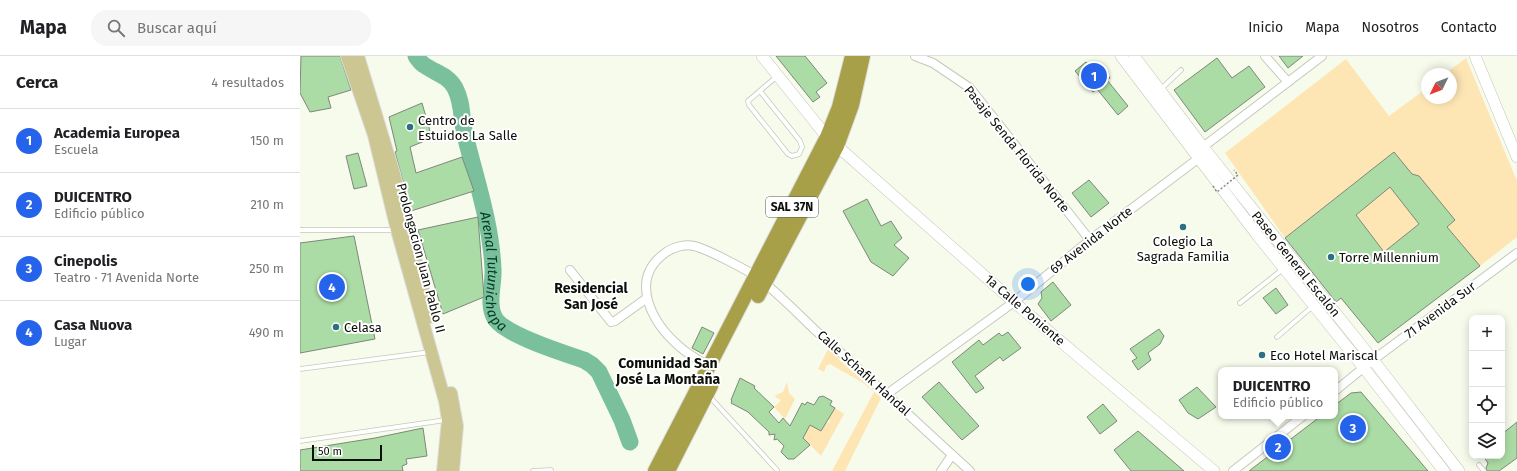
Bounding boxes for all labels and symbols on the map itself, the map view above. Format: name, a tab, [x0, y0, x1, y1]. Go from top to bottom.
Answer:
pin: 1	[1081, 61, 1107, 91]
north arrow	[1421, 68, 1457, 104]
street label: Pasaje Senda Florida Norte	[961, 83, 1073, 215]
place label: Centro de Estuidos La Salle	[418, 113, 517, 143]
marker: Centro de Estuidos La Salle	[405, 122, 415, 132]
street label: Prolongacion Juan Pablo II	[394, 182, 448, 334]
road number: SAL 37N	[766, 197, 818, 217]
street label: 69 Avenida Norte	[1047, 203, 1135, 277]
street label: Paseo General Escalón	[1249, 208, 1343, 320]
water label: Arenal Tutunichapa	[476, 209, 511, 335]
marker: Colegio La Sagrada Familia	[1178, 222, 1188, 232]
place label: Colegio La Sagrada Familia	[1137, 234, 1229, 264]
place label: Torre Millennium	[1339, 250, 1439, 265]
marker: Torre Millennium	[1326, 252, 1336, 262]
street label: 1a Calle Poniente	[982, 271, 1068, 349]
pin: 4	[319, 272, 345, 302]
your location	[1018, 274, 1038, 294]
street label: 71 Avenida Sur	[1402, 279, 1478, 341]
district label: Residencial San José	[554, 280, 629, 313]
place label: Celasa	[344, 320, 382, 335]
marker: Celasa	[331, 322, 341, 332]
street label: Calle Schafik Handal	[814, 327, 914, 419]
place label: Eco Hotel Mariscal	[1270, 348, 1378, 363]
marker: Eco Hotel Mariscal	[1257, 350, 1267, 360]
district label: Comunidad San José La Montaña	[615, 355, 721, 388]
pin: 3	[1340, 413, 1366, 443]
pin: 2	[1265, 432, 1291, 462]
scale bar	[312, 443, 382, 462]

